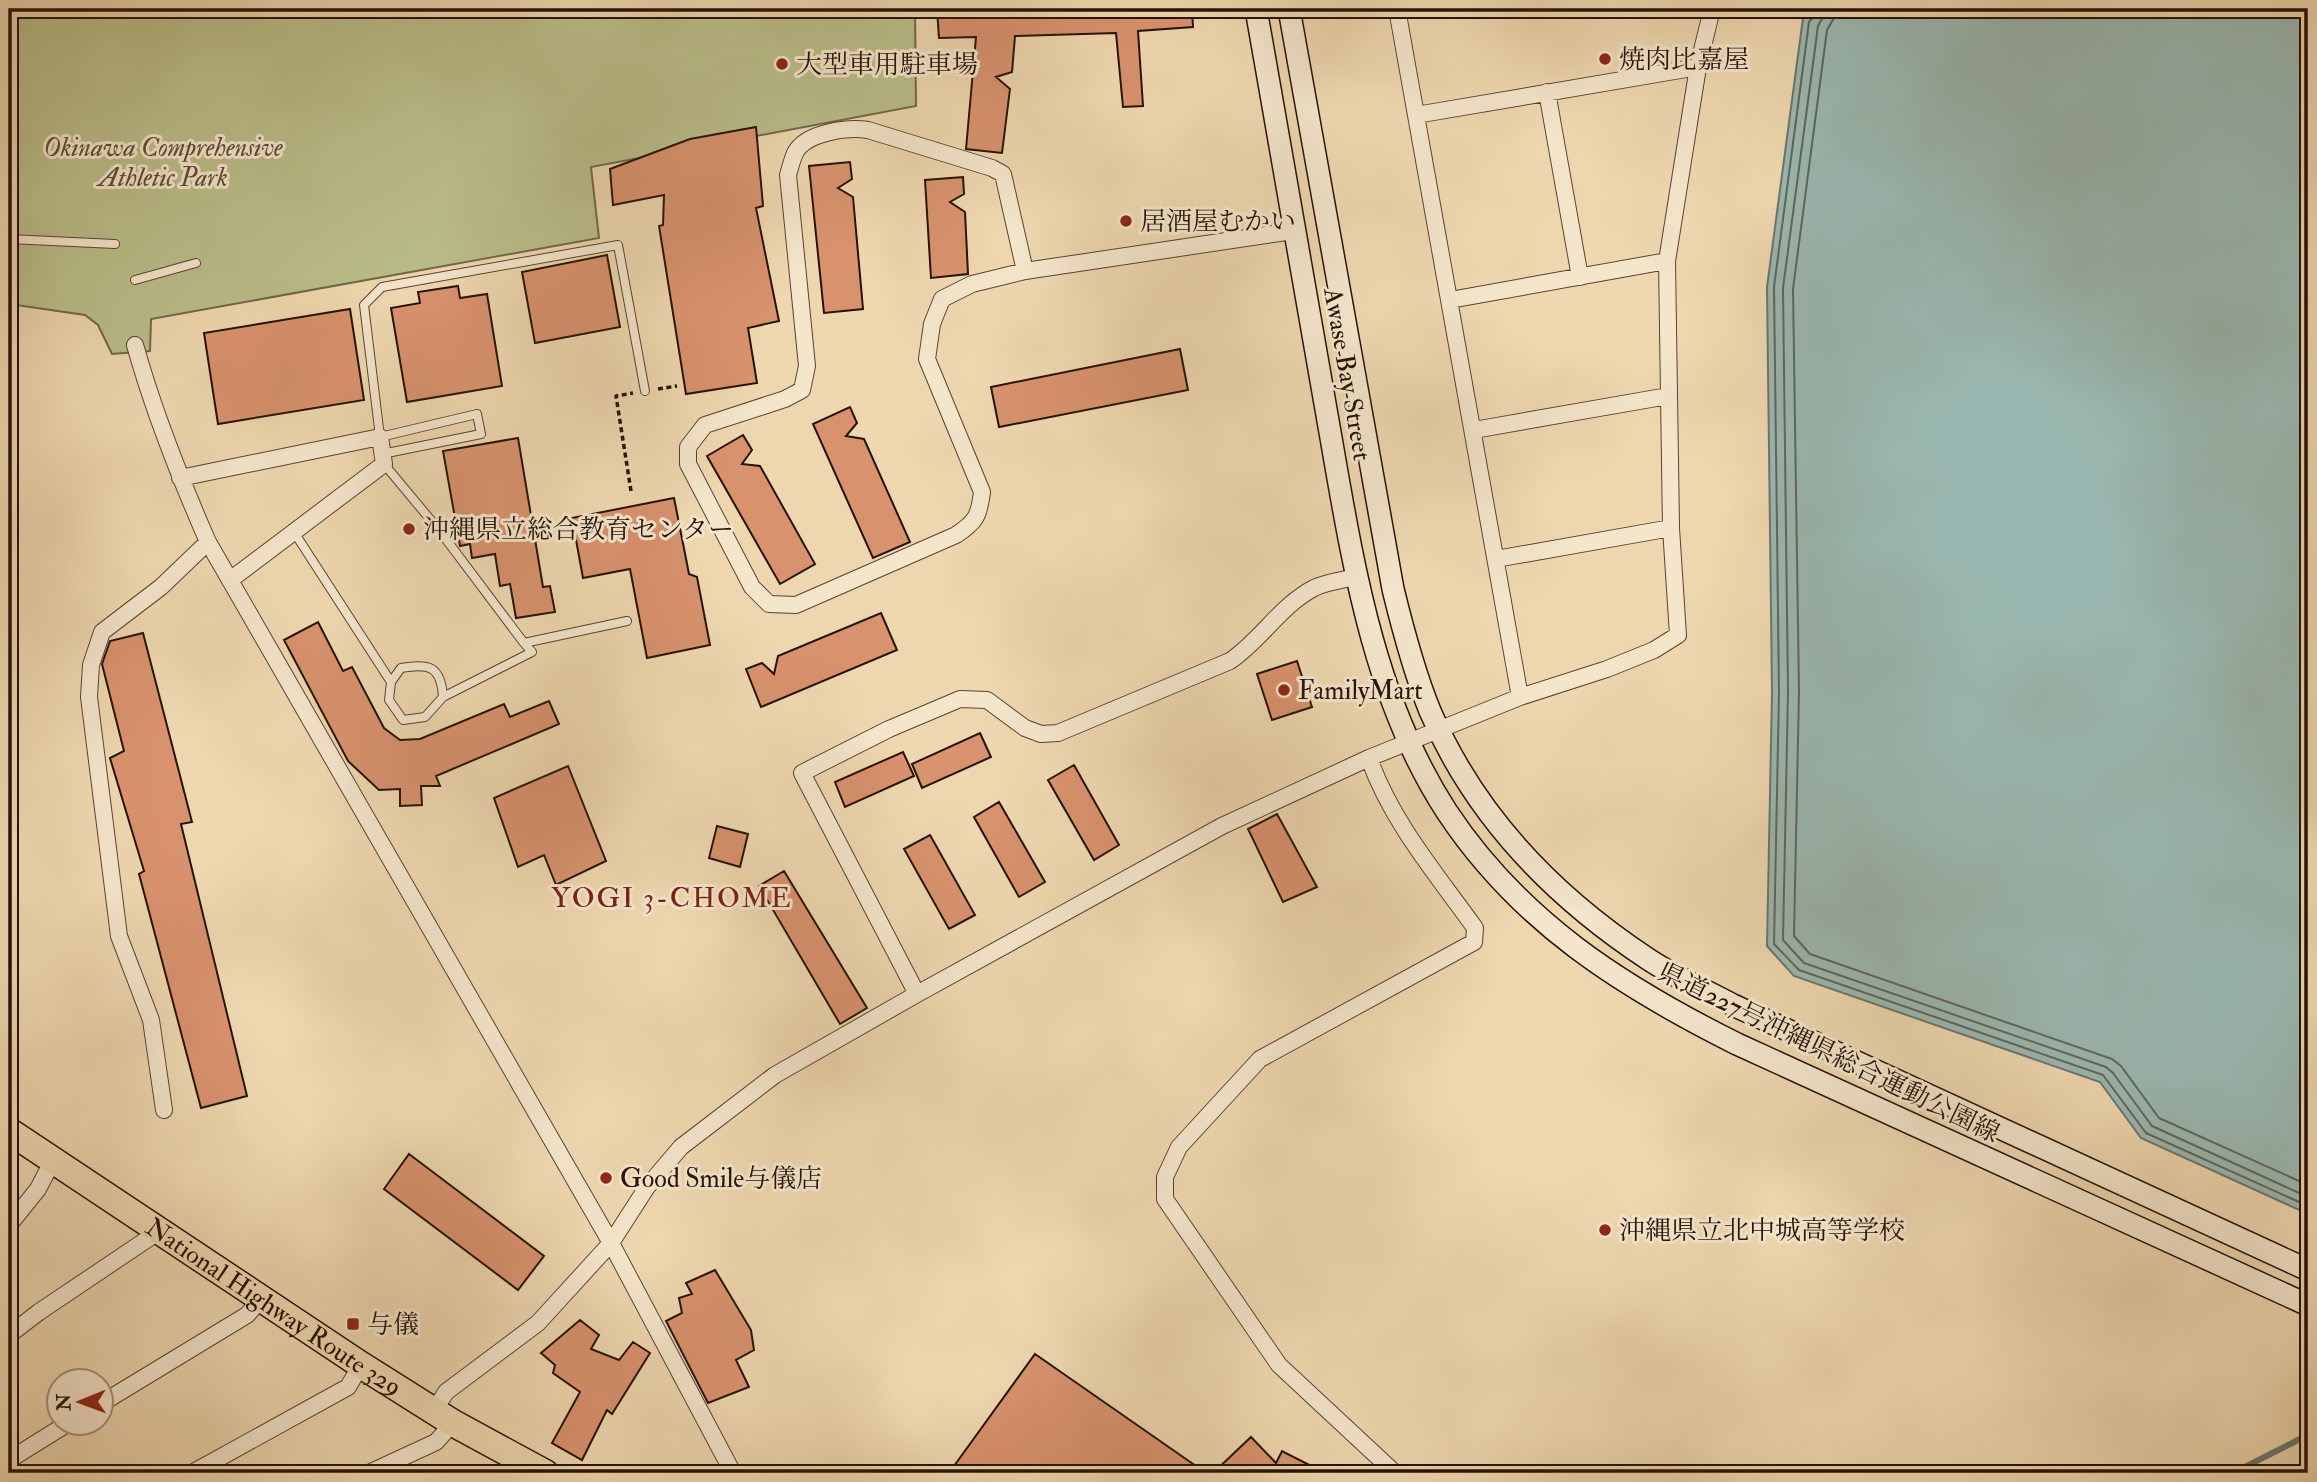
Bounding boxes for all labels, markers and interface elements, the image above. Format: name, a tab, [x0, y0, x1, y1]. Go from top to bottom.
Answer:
place label: 焼肉比嘉屋	[1619, 44, 1749, 76]
place label: 大型車用駐車場	[796, 49, 978, 81]
marker: 焼肉比嘉屋	[1597, 51, 1613, 67]
marker: 大型車用駐車場	[774, 56, 790, 72]
park label: Okinawa Comprehensive Athletic Park	[43, 132, 283, 194]
place label: 居酒屋むかい	[1140, 206, 1296, 238]
marker: 居酒屋むかい	[1118, 213, 1134, 229]
street label: Awase Bay Street	[1316, 284, 1378, 463]
place label: 沖縄県立総合教育センター	[423, 514, 734, 546]
marker: 沖縄県立総合教育センター	[401, 521, 417, 537]
place label: FamilyMart	[1298, 675, 1423, 707]
marker: FamilyMart	[1276, 682, 1292, 698]
district label: YOGI 3-CHOME	[551, 881, 793, 916]
street label: 県道227号沖縄県総合運動公園線	[1652, 956, 2005, 1150]
place label: Good Smile与儀店	[620, 1163, 822, 1195]
marker: Good Smile与儀店	[598, 1170, 614, 1186]
street label: National Highway Route 329	[139, 1211, 408, 1404]
place label: 沖縄県立北中城高等学校	[1619, 1215, 1905, 1247]
marker: 沖縄県立北中城高等学校	[1597, 1222, 1613, 1238]
place label: 与儀	[367, 1309, 419, 1341]
marker: 与儀	[345, 1316, 361, 1332]
north arrow	[46, 1366, 116, 1436]
text: N	[52, 1393, 76, 1412]

